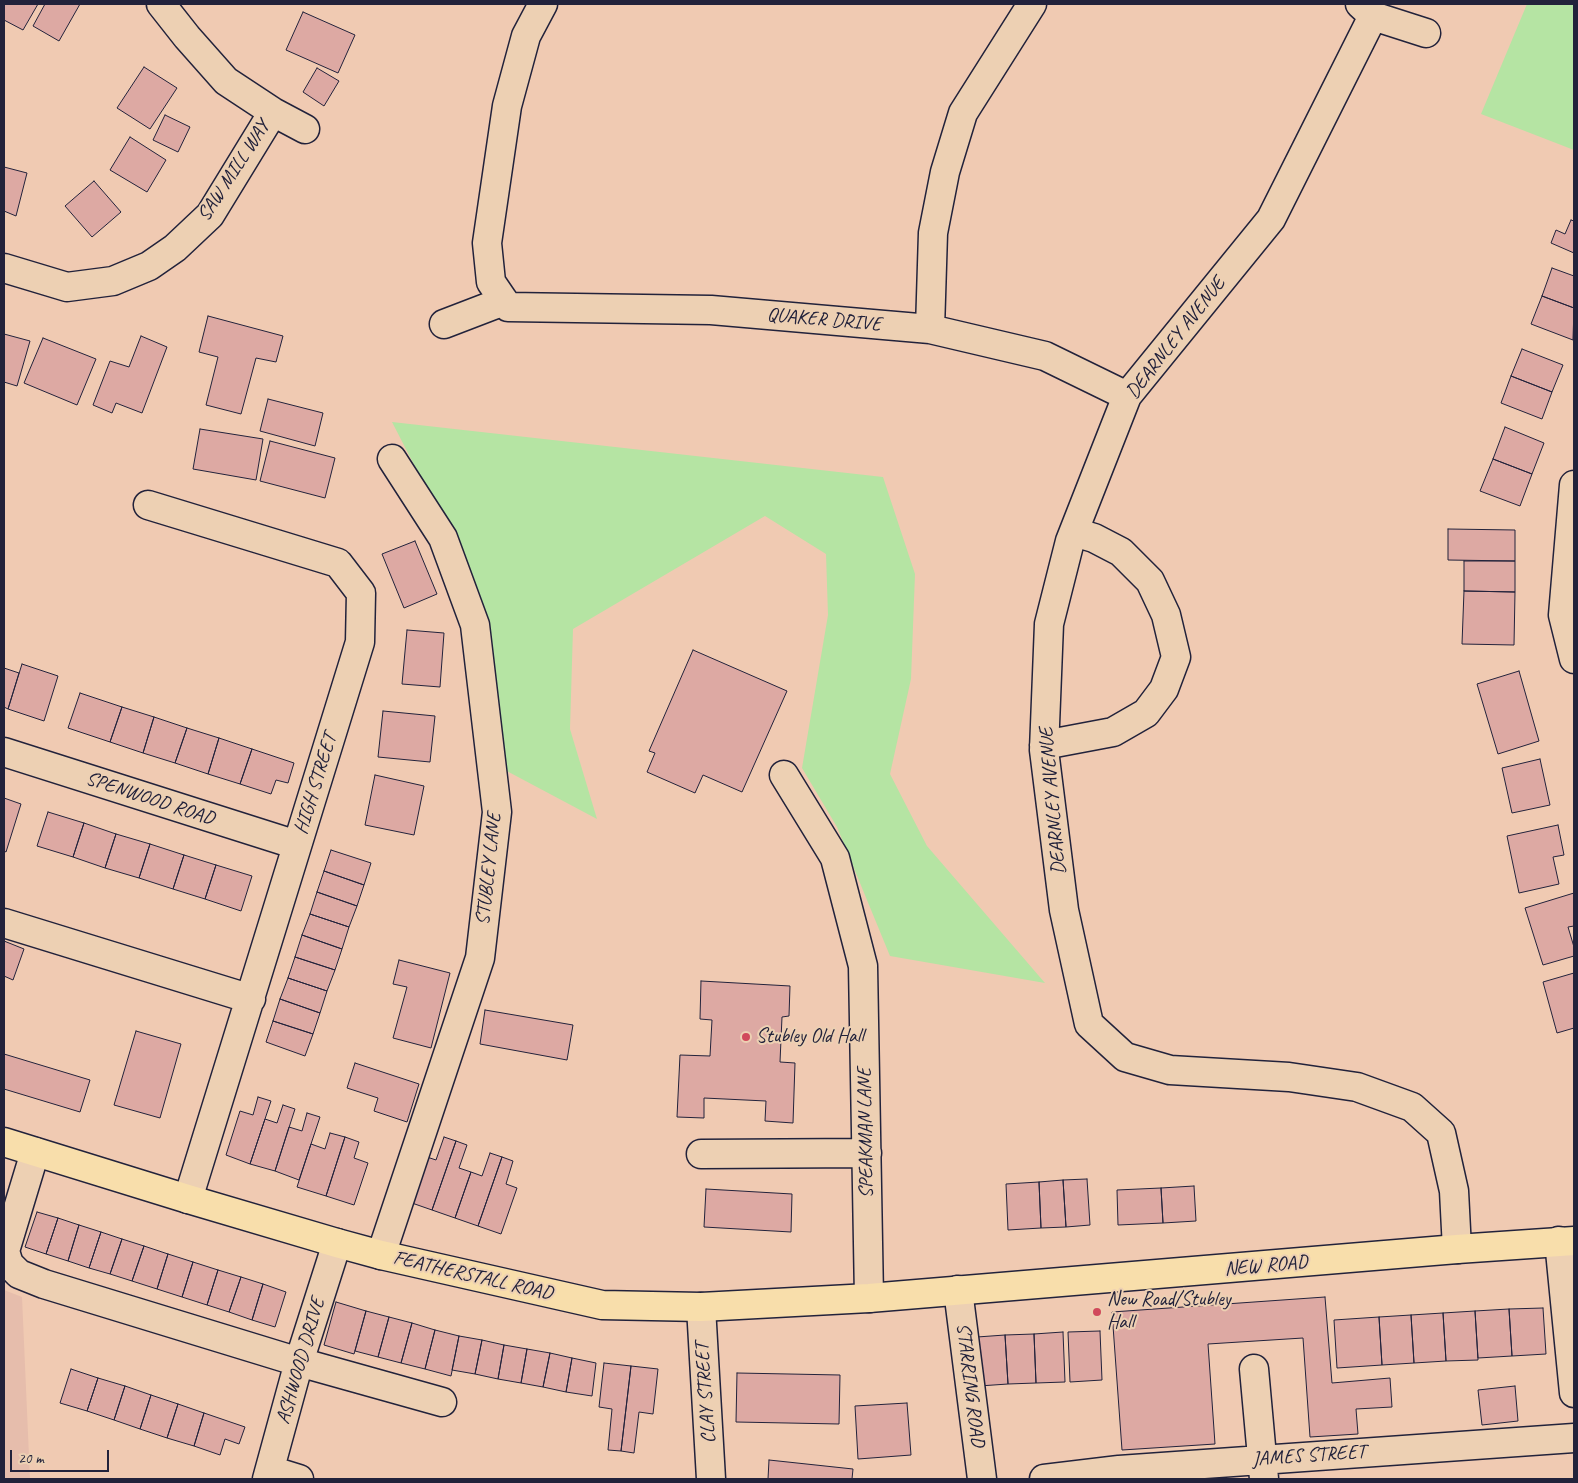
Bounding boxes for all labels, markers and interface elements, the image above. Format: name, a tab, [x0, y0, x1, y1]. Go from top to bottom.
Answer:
street label: SAW MILL WAY	[193, 116, 275, 226]
street label: DEARNLEY AVENUE	[1121, 272, 1231, 404]
street label: QUAKER DRIVE	[766, 303, 882, 337]
street label: DEARNLEY AVENUE	[1035, 726, 1071, 876]
street label: HIGH STREET	[289, 731, 343, 837]
street label: SPENWOOD ROAD	[83, 767, 217, 831]
street label: STUBLEY LANE	[471, 812, 507, 926]
place label: Stubley Old Hall	[756, 1025, 864, 1049]
marker: Stubley Old Hall	[740, 1031, 752, 1043]
street label: SPEAKMAN LANE	[853, 1067, 879, 1199]
street label: FEATHERSTALL ROAD	[391, 1246, 555, 1306]
street label: NEW ROAD	[1223, 1250, 1309, 1282]
place label: New Road/Stubley Hall	[1107, 1288, 1230, 1335]
street label: ASHWOOD DRIVE	[272, 1295, 330, 1427]
marker: New Road/Stubley Hall	[1091, 1306, 1103, 1318]
street label: STARRING ROAD	[950, 1322, 990, 1448]
street label: CLAY STREET	[691, 1342, 721, 1444]
scale bar	[12, 1440, 111, 1472]
street label: JAMES STREET	[1251, 1440, 1367, 1472]
text: 20 m	[18, 1449, 44, 1468]

